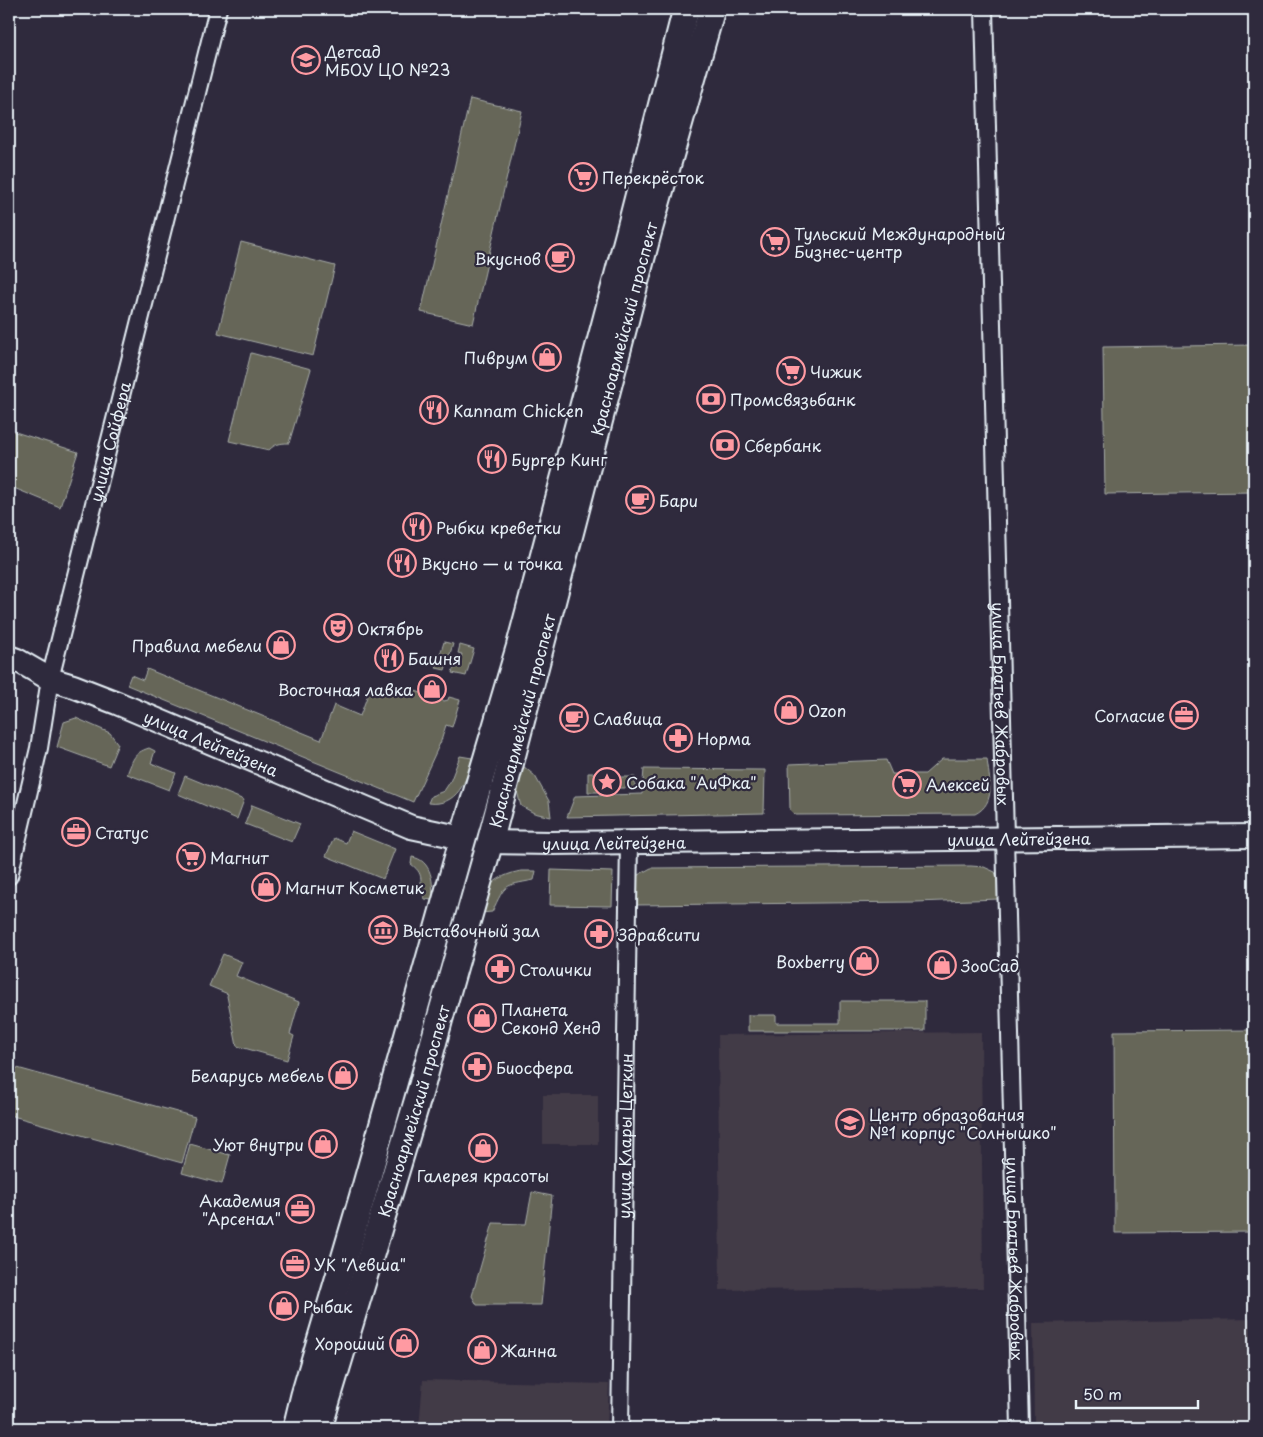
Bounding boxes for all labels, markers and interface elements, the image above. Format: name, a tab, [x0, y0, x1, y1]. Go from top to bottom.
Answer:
place label: Детсад МБОУ ЦО №23	[324, 39, 450, 81]
school or university icon: Детсад МБОУ ЦО №23	[291, 45, 321, 75]
supermarket icon: Перекрёсток	[568, 162, 598, 192]
place label: Перекрёсток	[602, 165, 704, 189]
street label: Красноармейский проспект	[584, 219, 663, 438]
place label: Тульский Международный Бизнес-центр	[794, 221, 1006, 263]
supermarket icon: Тульский Международный Бизнес-центр	[760, 227, 790, 257]
cafe icon: Вкуснов	[545, 243, 575, 273]
place label: Вкуснов	[475, 246, 541, 270]
shop icon: Пиврум	[532, 342, 562, 372]
place label: Пиврум	[464, 345, 528, 369]
supermarket icon: Чижик	[776, 356, 806, 386]
place label: Чижик	[810, 359, 862, 383]
street label: улица Сойфера	[83, 379, 136, 504]
bank icon: Промсвязьбанк	[696, 384, 726, 414]
place label: Промсвязьбанк	[730, 387, 856, 411]
restaurant icon: Kannam Chicken	[419, 395, 449, 425]
place label: Kannam Chicken	[453, 398, 584, 422]
bank icon: Сбербанк	[710, 430, 740, 460]
place label: Сбербанк	[744, 433, 822, 457]
restaurant icon: Бургер Кинг	[477, 444, 507, 474]
place label: Бургер Кинг	[511, 447, 608, 471]
cafe icon: Бари	[625, 485, 655, 515]
place label: Бари	[659, 488, 698, 512]
restaurant icon: Рыбки креветки	[402, 512, 432, 542]
place label: Рыбки креветки	[436, 515, 561, 539]
restaurant icon: Вкусно — и точка	[387, 548, 417, 578]
place label: Вкусно — и точка	[421, 551, 563, 575]
street label: улица Братьев Жабровых	[987, 602, 1016, 806]
street label: Красноармейский проспект	[482, 611, 561, 830]
theatre icon: Октябрь	[323, 613, 353, 643]
place label: Октябрь	[357, 616, 423, 640]
shop icon: Правила мебели	[266, 630, 296, 660]
place label: Правила мебели	[132, 633, 262, 657]
restaurant icon: Башня	[374, 643, 404, 673]
place label: Башня	[408, 646, 461, 670]
shop icon: Восточная лавка	[417, 674, 447, 704]
place label: Восточная лавка	[278, 677, 413, 701]
shop icon: Ozon	[774, 695, 804, 725]
place label: Ozon	[808, 698, 846, 722]
office icon: Согласие	[1169, 700, 1199, 730]
cafe icon: Славица	[559, 703, 589, 733]
place label: Согласие	[1094, 703, 1165, 727]
street label: улица Лейтейзена	[140, 704, 282, 782]
place label: Славица	[593, 706, 662, 730]
pharmacy icon: Норма	[663, 723, 693, 753]
place label: Норма	[697, 726, 751, 750]
place icon: Собака "АиФка"	[592, 767, 622, 797]
supermarket icon: Алексей	[892, 769, 922, 799]
place label: Собака "АиФка"	[626, 770, 757, 794]
place label: Алексей	[926, 772, 990, 796]
office icon: Статус	[61, 817, 91, 847]
place label: Статус	[95, 820, 149, 844]
street label: улица Лейтейзена	[947, 826, 1091, 851]
street label: улица Лейтейзена	[542, 830, 686, 855]
supermarket icon: Магнит	[176, 842, 206, 872]
place label: Магнит	[210, 845, 270, 869]
shop icon: Магнит Косметик	[251, 872, 281, 902]
place label: Магнит Косметик	[285, 875, 425, 899]
museum icon: Выставочный зал	[368, 915, 398, 945]
place label: Выставочный зал	[402, 918, 540, 942]
pharmacy icon: Здравсити	[584, 919, 614, 949]
place label: Здравсити	[617, 922, 700, 946]
shop icon: Boxberry	[849, 946, 879, 976]
place label: Boxberry	[776, 949, 845, 973]
shop icon: ЗооСад	[927, 950, 957, 980]
place label: ЗооСад	[960, 953, 1019, 977]
pharmacy icon: Столички	[485, 954, 515, 984]
place label: Столички	[519, 957, 592, 981]
place label: Планета Секонд Хенд	[501, 997, 601, 1039]
street label: Красноармейский проспект	[371, 1002, 455, 1220]
shop icon: Планета Секонд Хенд	[467, 1003, 497, 1033]
pharmacy icon: Биосфера	[462, 1052, 492, 1082]
street label: улица Клары Цеткин	[611, 1053, 638, 1219]
place label: Биосфера	[496, 1055, 573, 1079]
shop icon: Беларусь мебель	[328, 1060, 358, 1090]
place label: Беларусь мебель	[191, 1063, 324, 1087]
place label: Центр образования №1 корпус "Солнышко"	[869, 1102, 1057, 1144]
school or university icon: Центр образования №1 корпус "Солнышко"	[835, 1108, 865, 1138]
shop icon: Уют внутри	[308, 1129, 338, 1159]
place label: Уют внутри	[213, 1132, 304, 1156]
shop icon: Галерея красоты	[468, 1133, 498, 1163]
street label: улица Братьев Жабровых	[1001, 1156, 1030, 1361]
place label: Галерея красоты	[417, 1163, 549, 1187]
place label: Академия "Арсенал"	[199, 1188, 281, 1230]
office icon: Академия "Арсенал"	[285, 1194, 315, 1224]
office icon: УК "Левша"	[280, 1249, 310, 1279]
place label: УК "Левша"	[314, 1252, 406, 1276]
shop icon: Рыбак	[269, 1291, 299, 1321]
place label: Рыбак	[303, 1294, 353, 1318]
shop icon: Хороший	[389, 1328, 419, 1358]
place label: Хороший	[315, 1331, 385, 1355]
shop icon: Жанна	[467, 1335, 497, 1365]
place label: Жанна	[500, 1338, 557, 1362]
scale bar	[1076, 1377, 1198, 1409]
text: 50 m	[1083, 1382, 1122, 1405]

